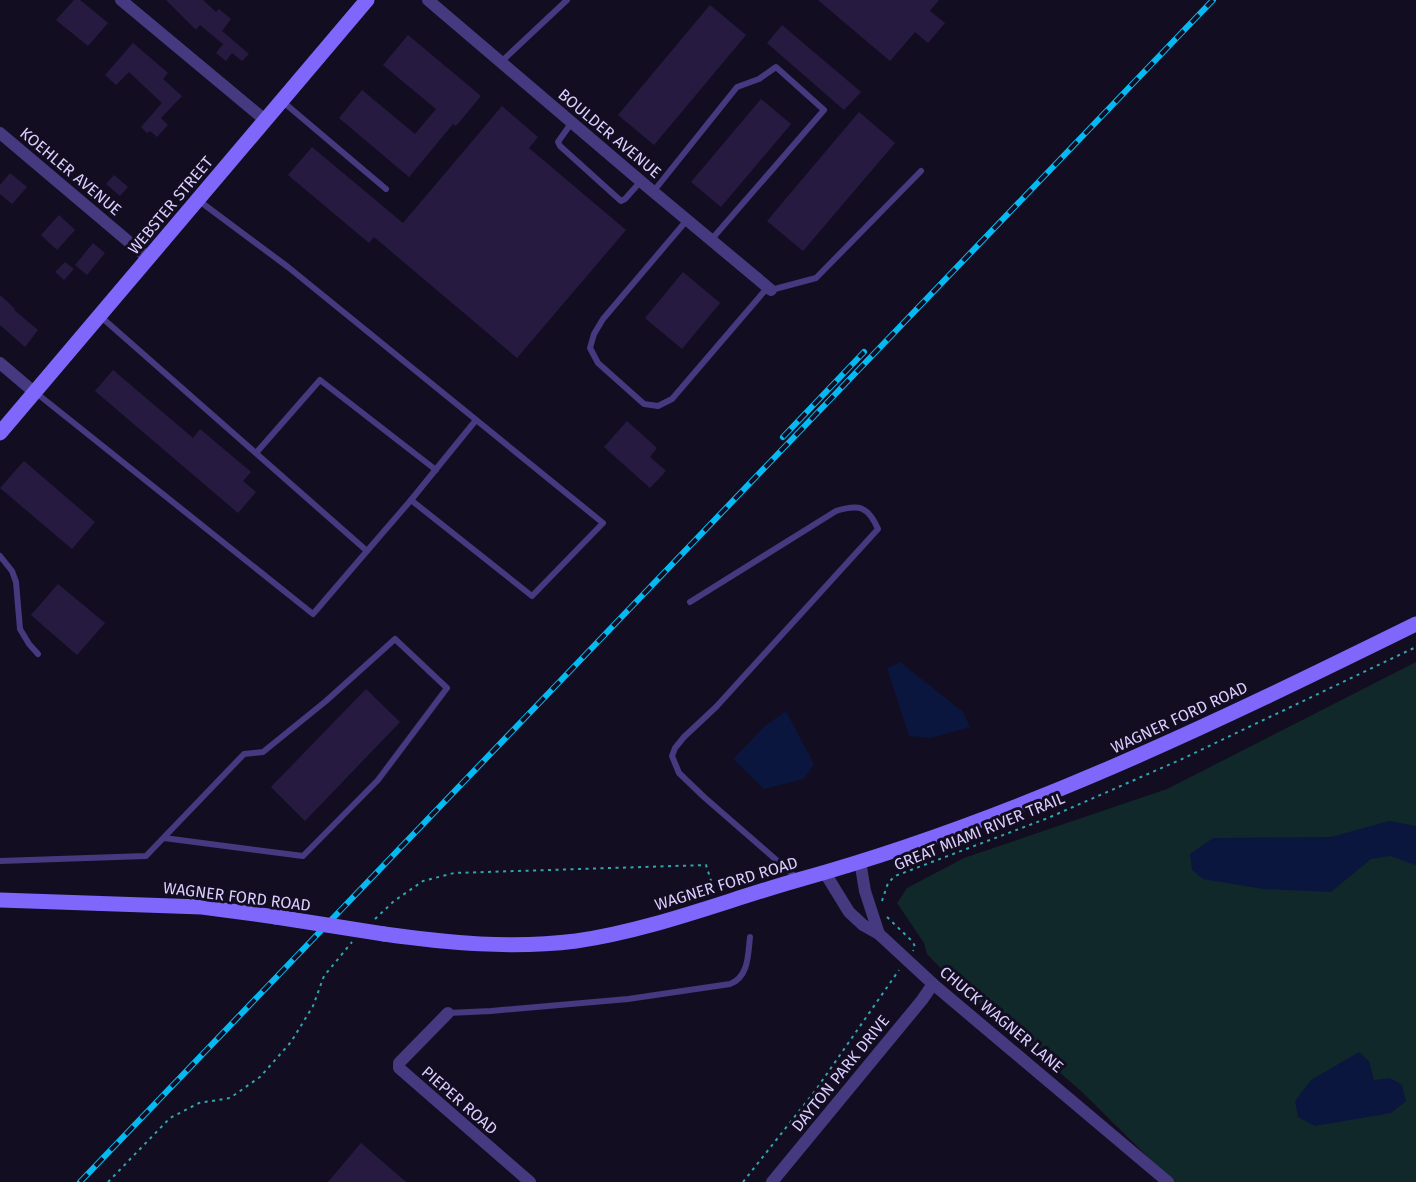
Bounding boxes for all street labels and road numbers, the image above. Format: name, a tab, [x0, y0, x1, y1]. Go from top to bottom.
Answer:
street label: BOULDER AVENUE	[554, 85, 665, 182]
street label: KOEHLER AVENUE	[16, 123, 125, 219]
street label: WEBSTER STREET	[124, 152, 217, 258]
street label: WAGNER FORD ROAD	[1108, 677, 1251, 757]
street label: GREAT MIAMI RIVER TRAIL	[891, 788, 1067, 874]
street label: WAGNER FORD ROAD	[652, 853, 800, 914]
street label: WAGNER FORD ROAD	[162, 878, 312, 915]
street label: CHUCK WAGNER LANE	[936, 962, 1067, 1077]
street label: DAYTON PARK DRIVE	[788, 1011, 893, 1135]
street label: PIEPER ROAD	[418, 1062, 501, 1138]

